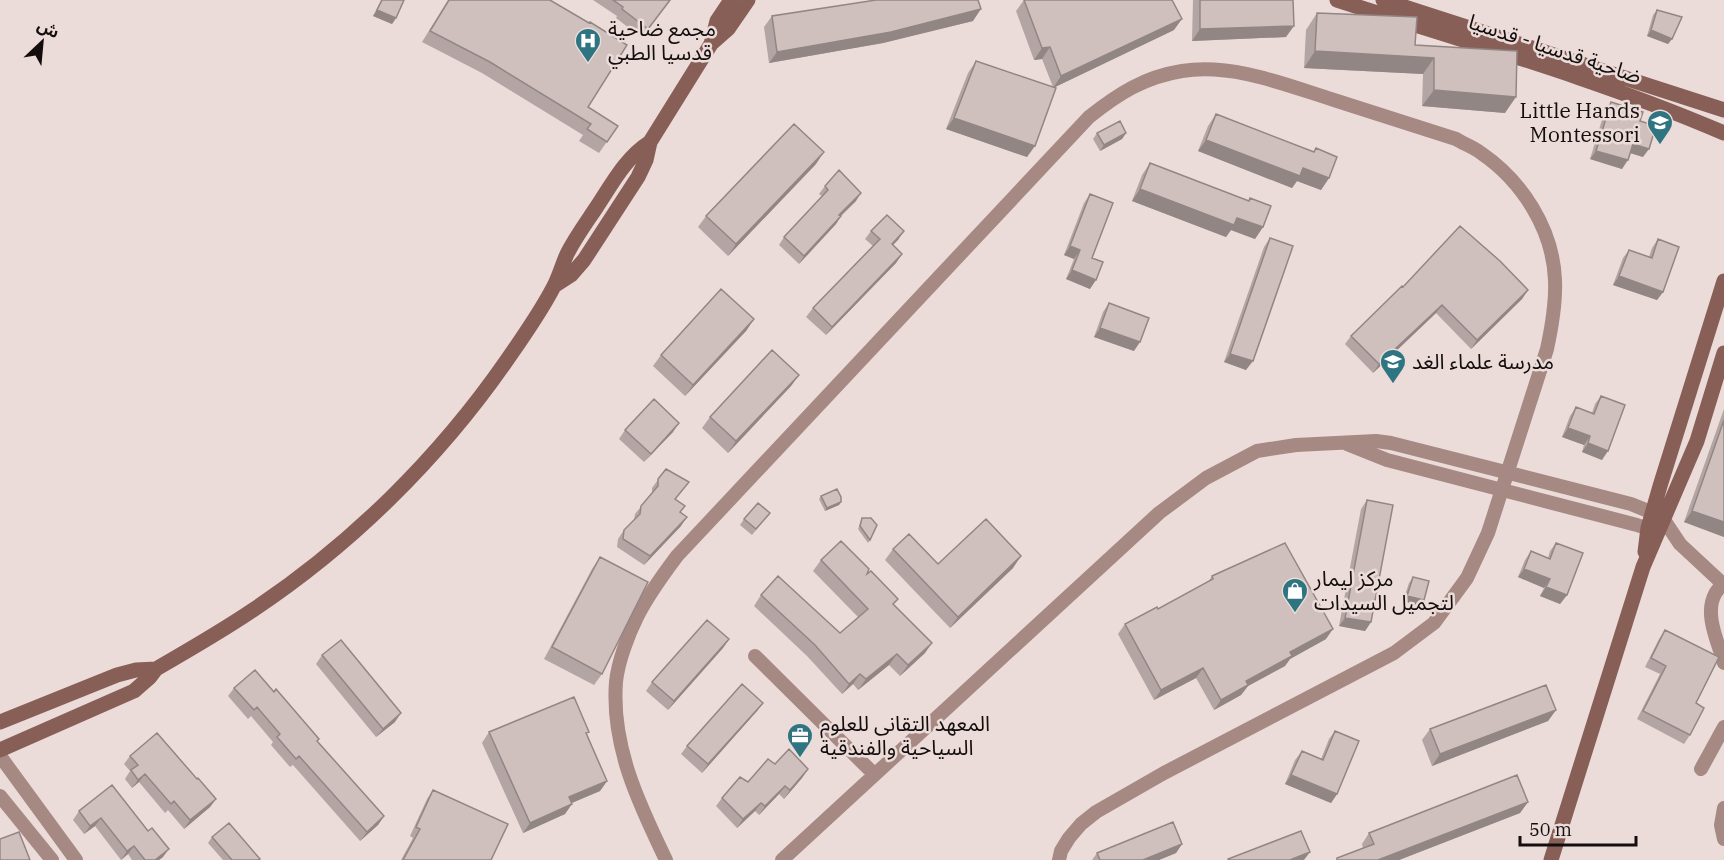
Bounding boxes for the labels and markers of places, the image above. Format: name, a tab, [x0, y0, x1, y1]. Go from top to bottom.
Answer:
place label: مجمع ضاحية قدسيا الطبي	[608, 14, 716, 69]
hospital icon: مجمع ضاحية قدسيا الطبي	[573, 26, 603, 64]
place label: Little Hands Montessori	[1519, 96, 1640, 148]
school or university icon: Little Hands Montessori	[1645, 108, 1675, 146]
school or university icon: مدرسة علماء الغد	[1378, 347, 1408, 385]
place label: مدرسة علماء الغد	[1412, 347, 1554, 375]
place label: مركز ليمار لتجميل السيدات	[1313, 564, 1454, 616]
shop icon: مركز ليمار لتجميل السيدات	[1280, 576, 1310, 614]
place label: المعهد التقاني للعلوم السياحية والفندقية	[820, 709, 990, 761]
office icon: المعهد التقاني للعلوم السياحية والفندقية	[785, 721, 815, 759]

